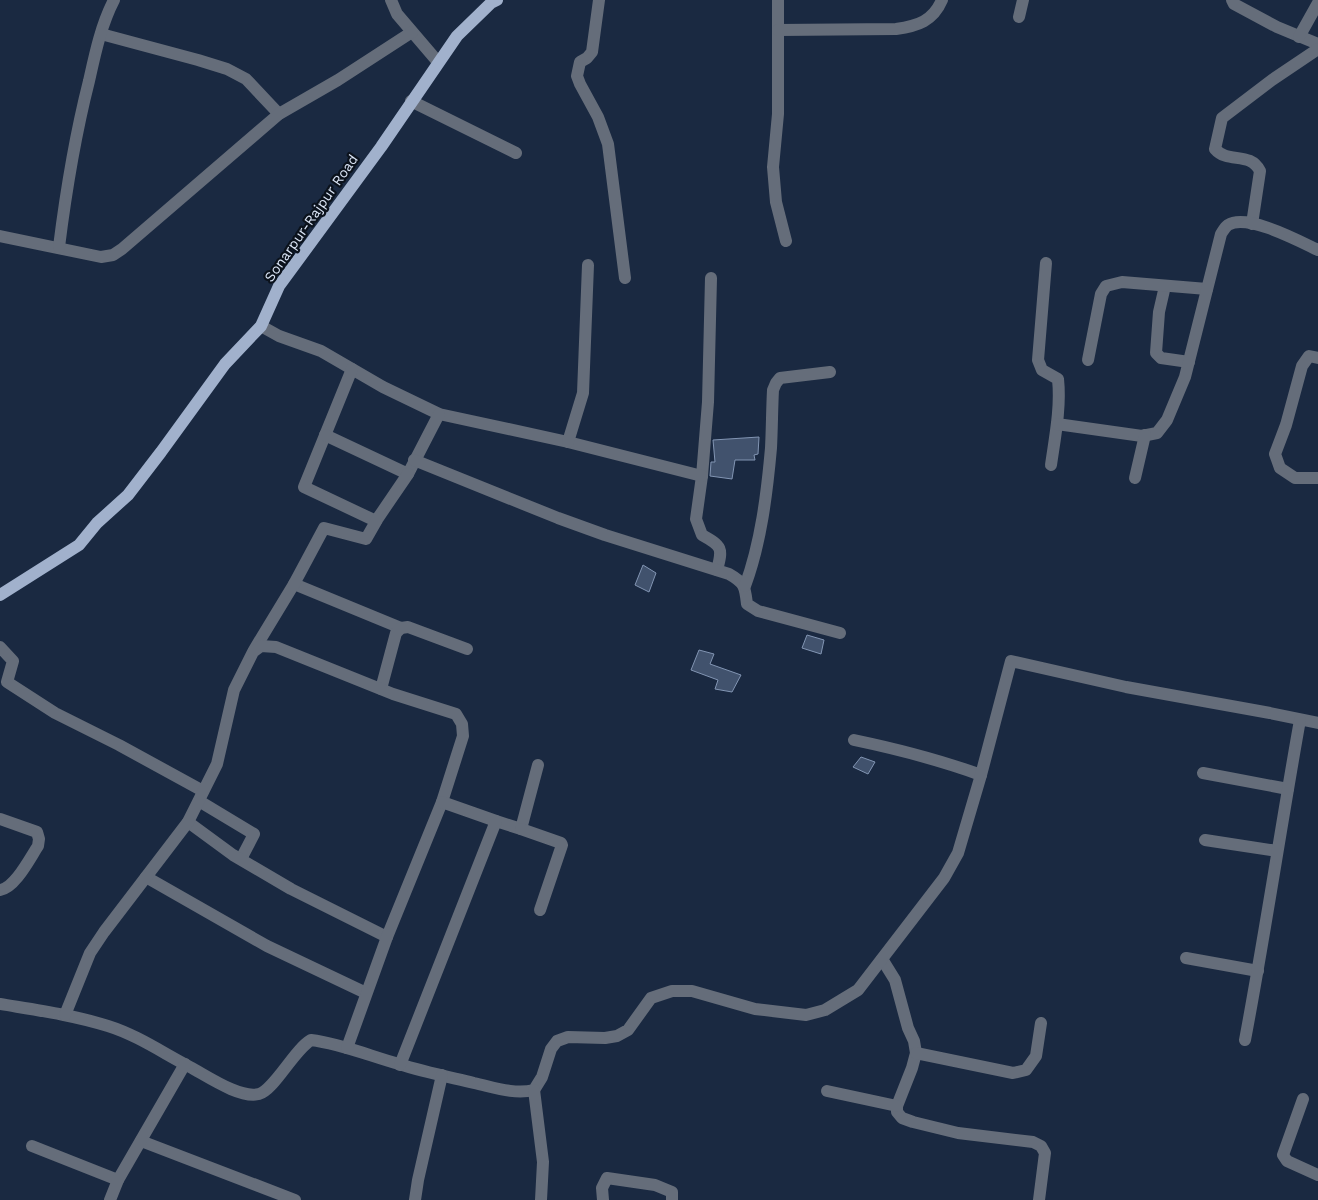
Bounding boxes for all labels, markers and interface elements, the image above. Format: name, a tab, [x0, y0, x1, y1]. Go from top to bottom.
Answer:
street label: Sonarpur-Rajpur Road	[261, 151, 361, 285]

